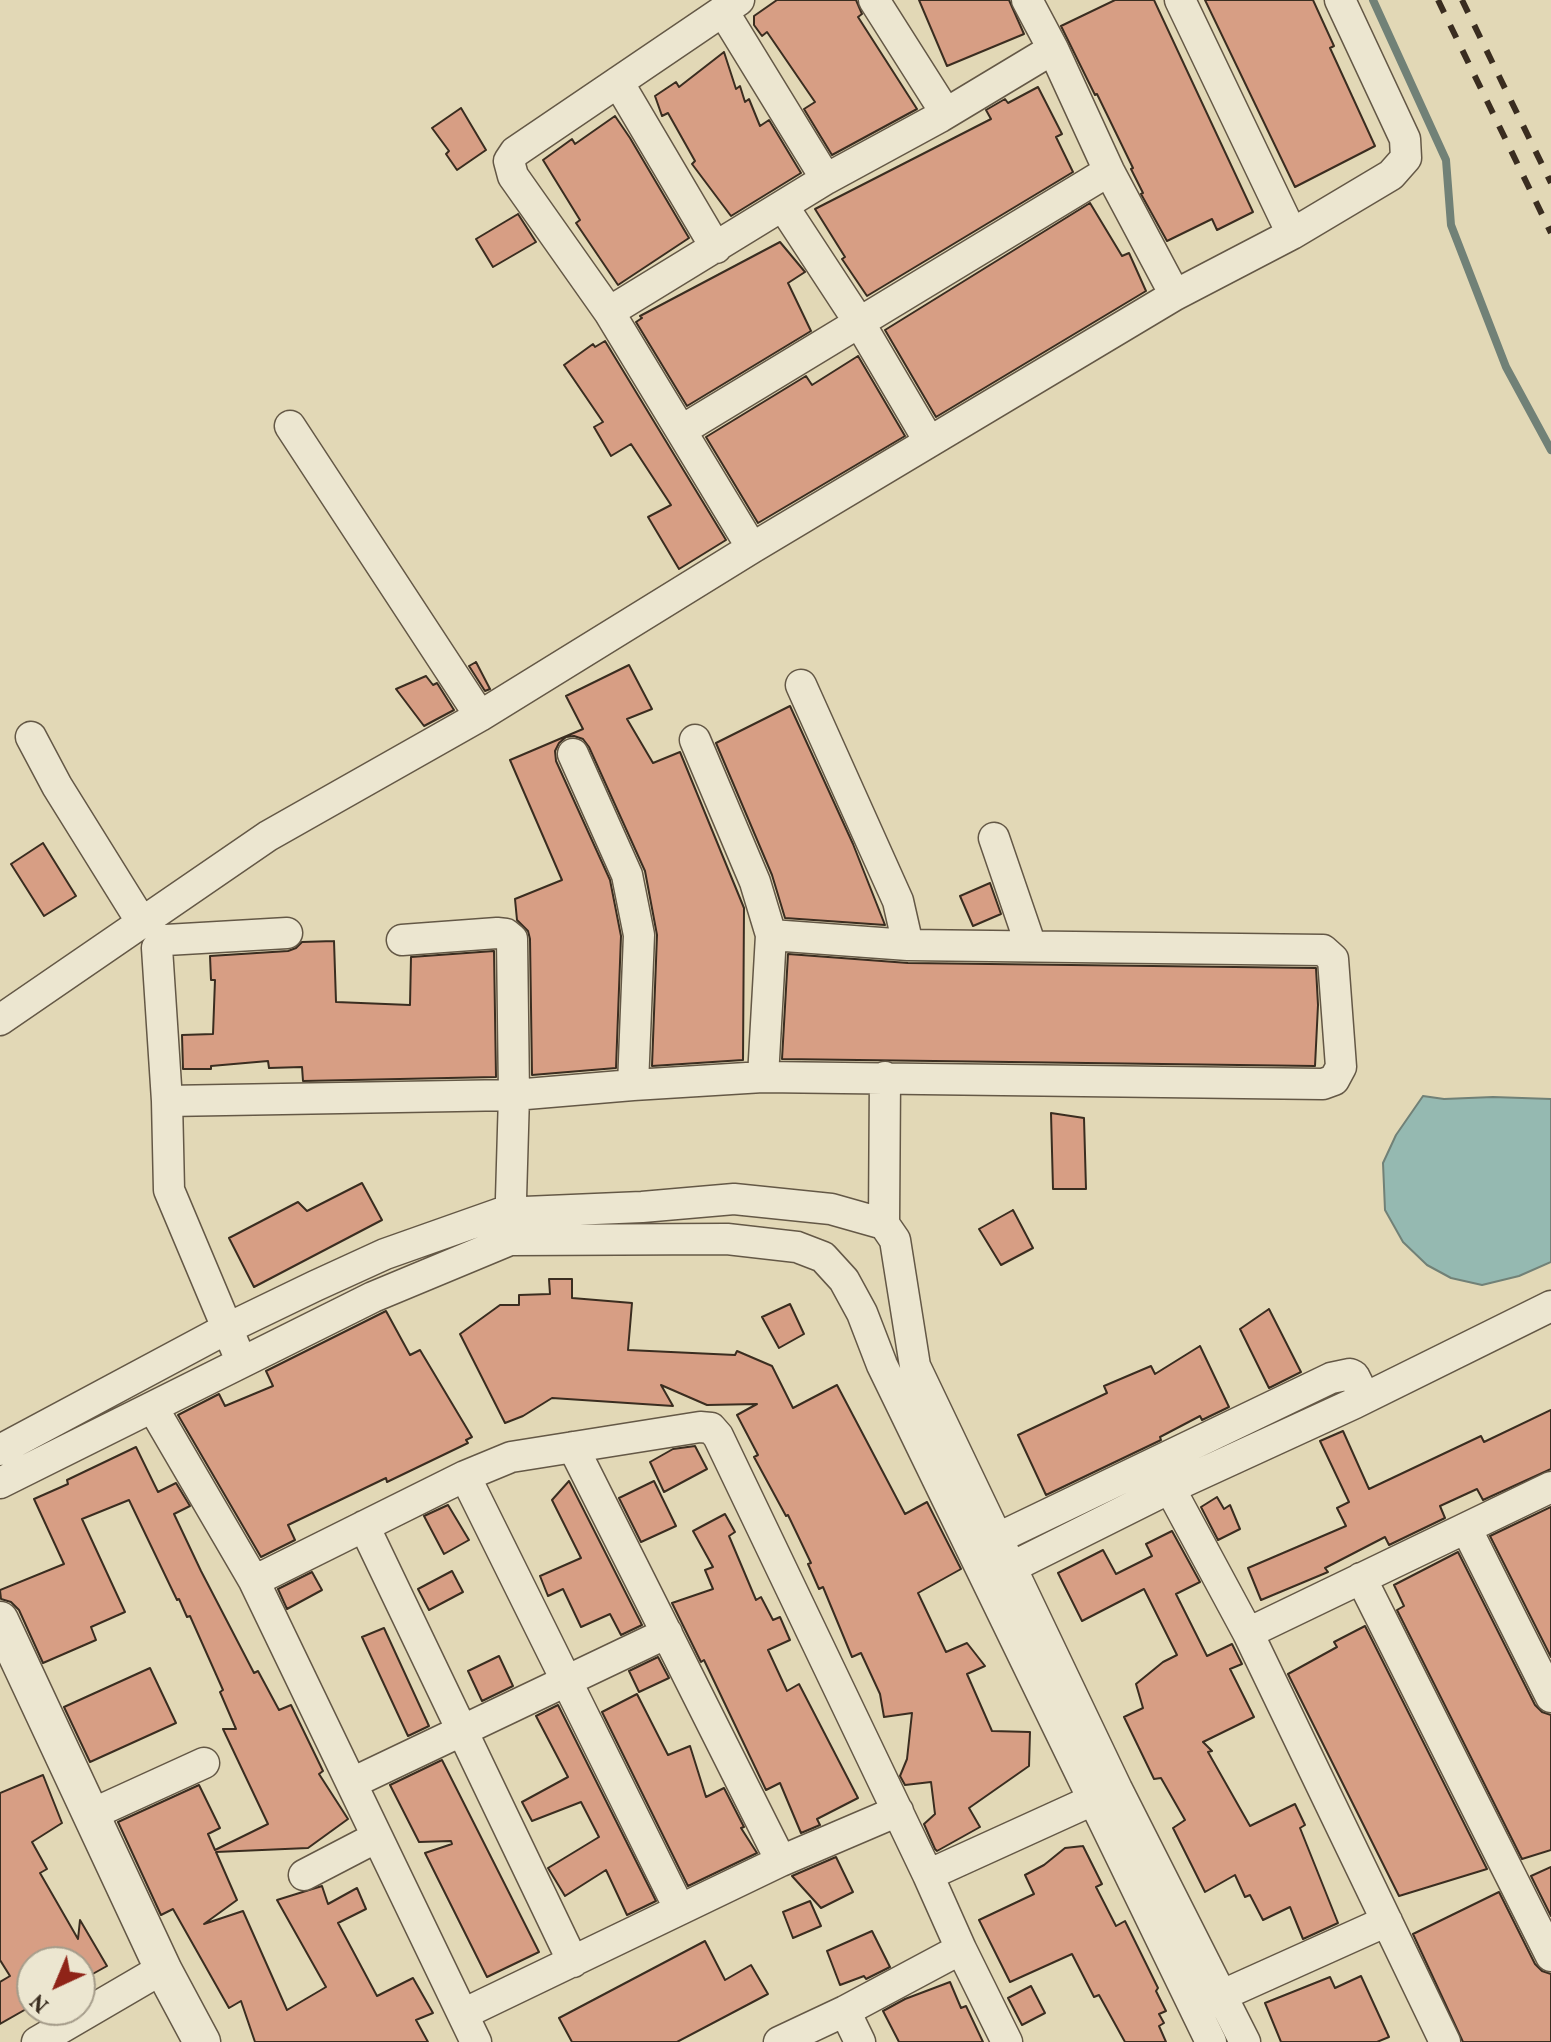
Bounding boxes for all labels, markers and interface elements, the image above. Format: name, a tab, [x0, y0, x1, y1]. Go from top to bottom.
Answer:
north arrow	[16, 1946, 96, 2026]
text: N	[24, 1985, 57, 2019]

